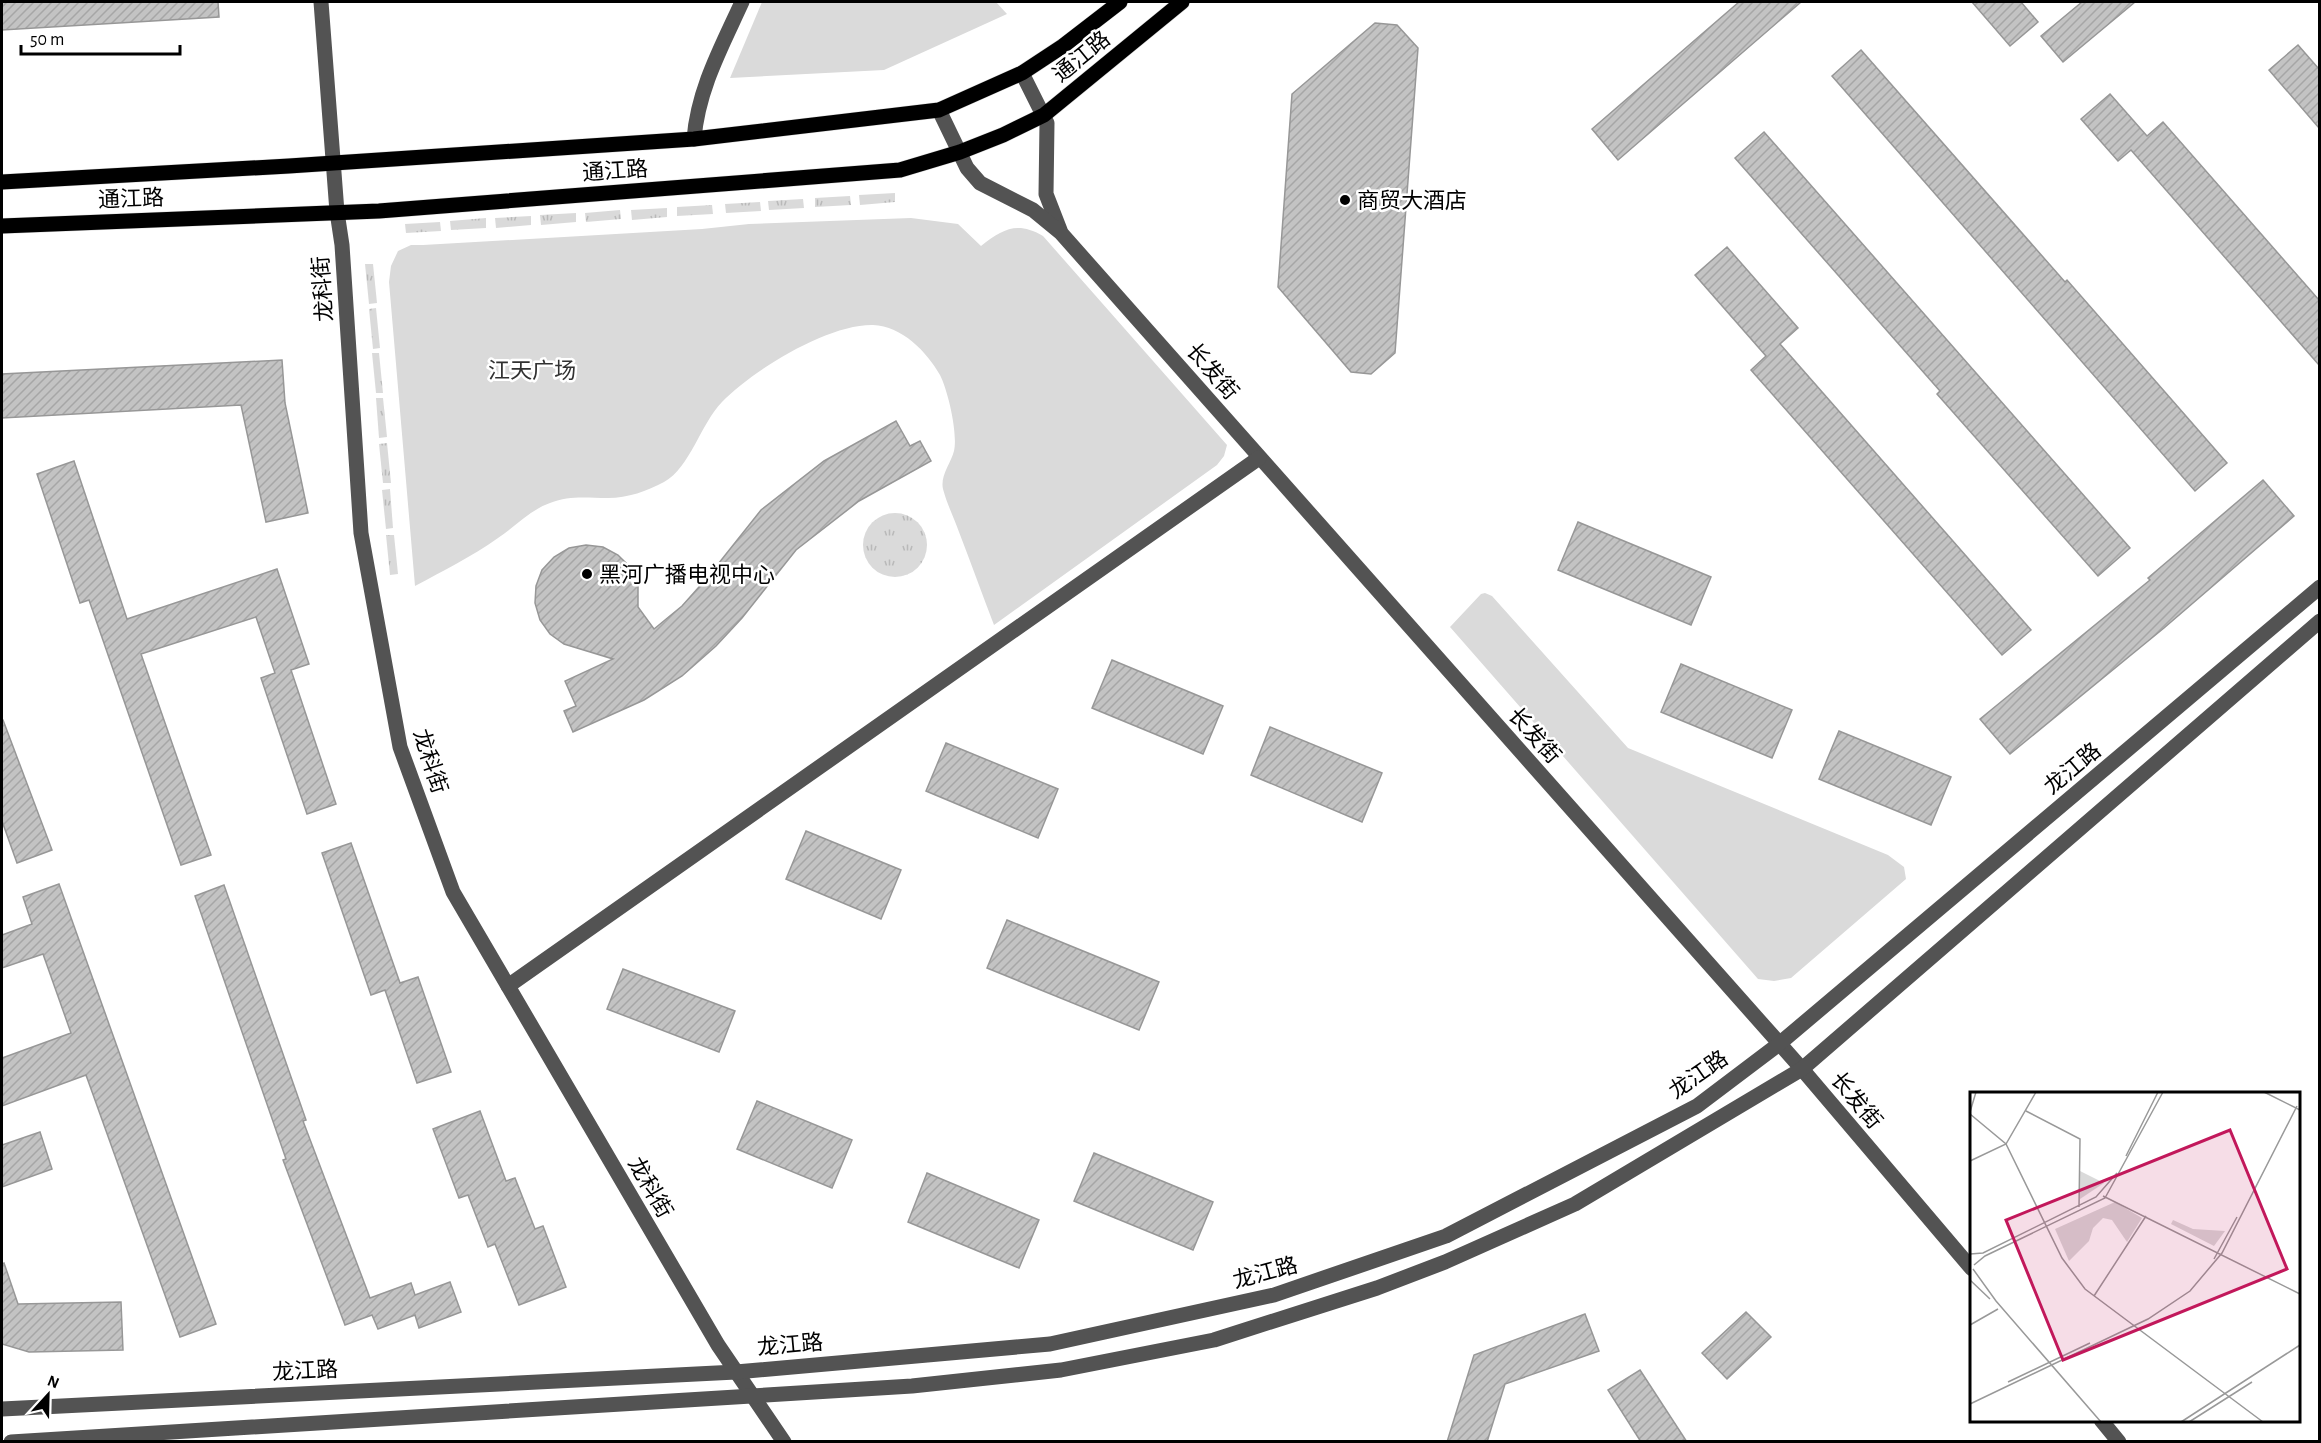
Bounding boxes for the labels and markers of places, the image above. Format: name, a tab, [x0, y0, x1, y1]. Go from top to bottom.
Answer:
place label: 商贸大酒店	[1357, 189, 1467, 212]
marker: 商贸大酒店	[1338, 193, 1352, 207]
place label: 黑河广播电视中心	[599, 563, 775, 586]
marker: 黑河广播电视中心	[580, 567, 594, 581]

